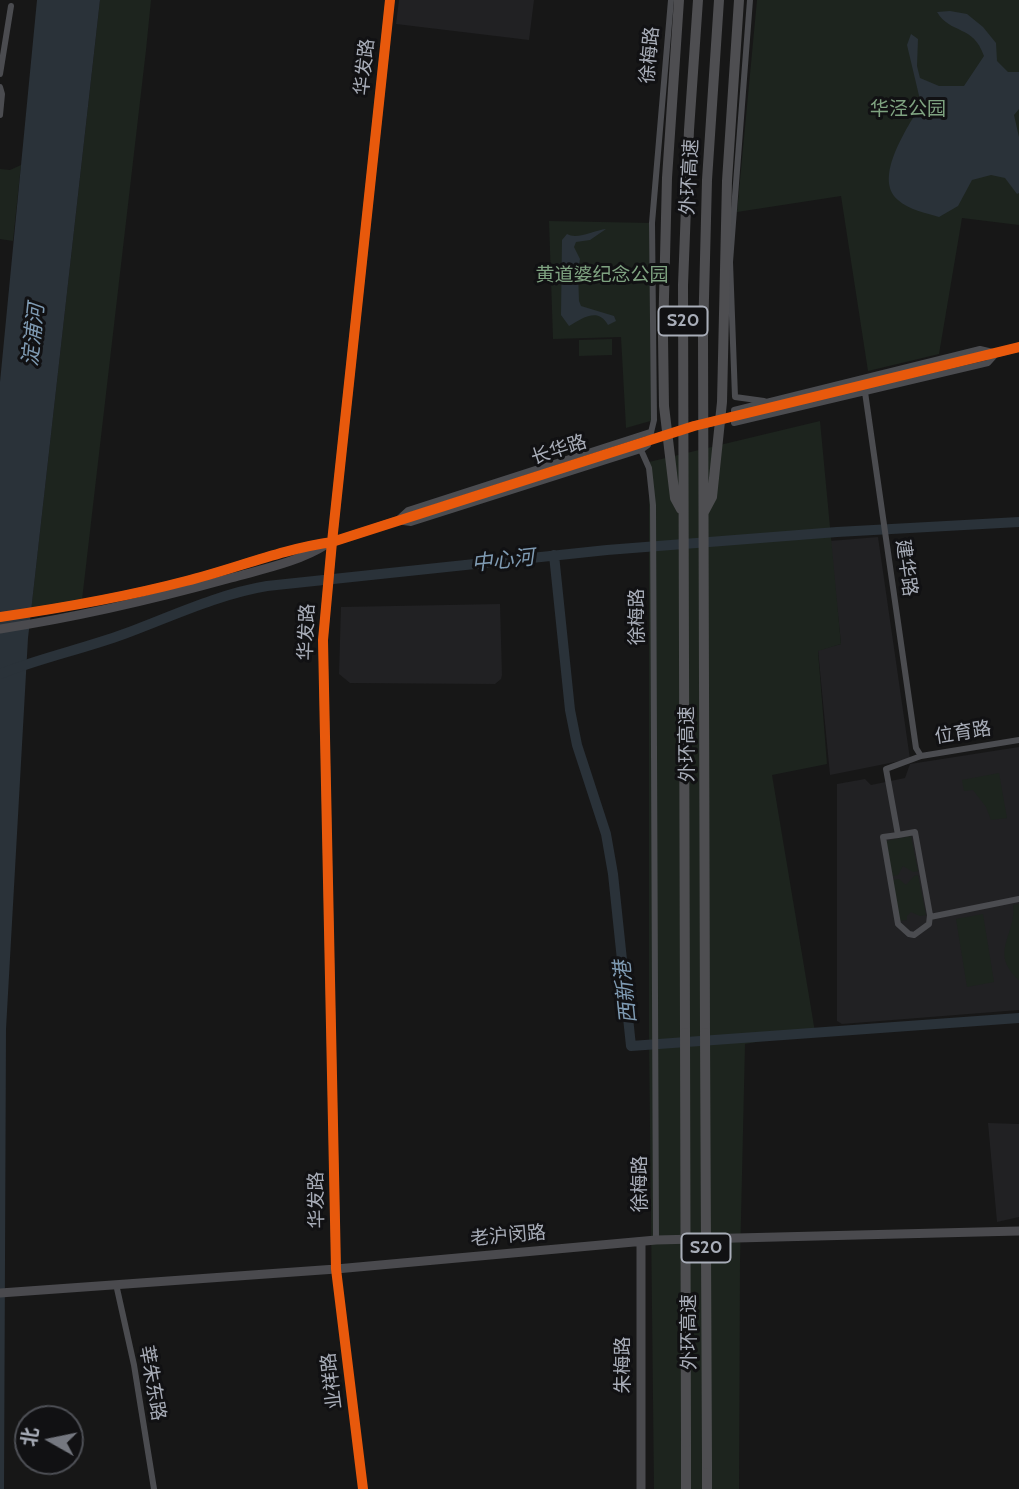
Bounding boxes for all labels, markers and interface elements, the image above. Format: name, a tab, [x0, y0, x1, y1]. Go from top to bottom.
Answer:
street label: 徐梅路	[636, 26, 664, 84]
street label: 华发路	[351, 37, 379, 97]
park label: 华泾公园	[870, 98, 946, 120]
street label: 外环高速	[677, 138, 703, 216]
park label: 黄道婆纪念公园	[536, 264, 668, 286]
water label: 淀浦河	[18, 302, 50, 368]
road number: S20	[658, 306, 708, 335]
street label: 长华路	[528, 430, 590, 470]
street label: 建华路	[891, 538, 921, 598]
water label: 中心河	[470, 545, 536, 577]
street label: 徐梅路	[626, 589, 648, 645]
street label: 华发路	[295, 603, 319, 661]
street label: 外环高速	[676, 706, 698, 782]
street label: 位育路	[933, 717, 993, 749]
water label: 西新港	[610, 959, 642, 1025]
street label: 徐梅路	[629, 1156, 651, 1212]
street label: 华发路	[305, 1171, 329, 1229]
street label: 老沪闵路	[469, 1221, 547, 1251]
road number: S20	[682, 1233, 730, 1262]
street label: 外环高速	[678, 1294, 700, 1370]
street label: 朱梅路	[612, 1337, 634, 1393]
street label: 莘朱东路	[134, 1344, 170, 1422]
street label: 业祥路	[317, 1351, 347, 1411]
north arrow	[14, 1405, 84, 1475]
text: 北	[17, 1426, 43, 1448]

